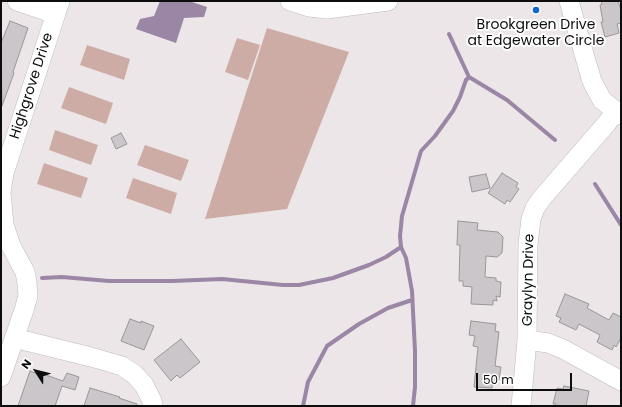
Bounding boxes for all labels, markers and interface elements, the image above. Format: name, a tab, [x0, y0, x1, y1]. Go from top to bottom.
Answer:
marker: Brookgreen Drive at Edgewater Circle	[531, 5, 541, 15]
place label: Brookgreen Drive at Edgewater Circle	[468, 17, 604, 50]
street label: Highgrove Drive	[7, 31, 57, 141]
street label: Graylyn Drive	[520, 234, 538, 326]
north arrow	[16, 351, 56, 391]
text: N	[17, 356, 35, 372]
scale bar	[478, 365, 574, 391]
text: 50 m	[483, 371, 514, 388]

